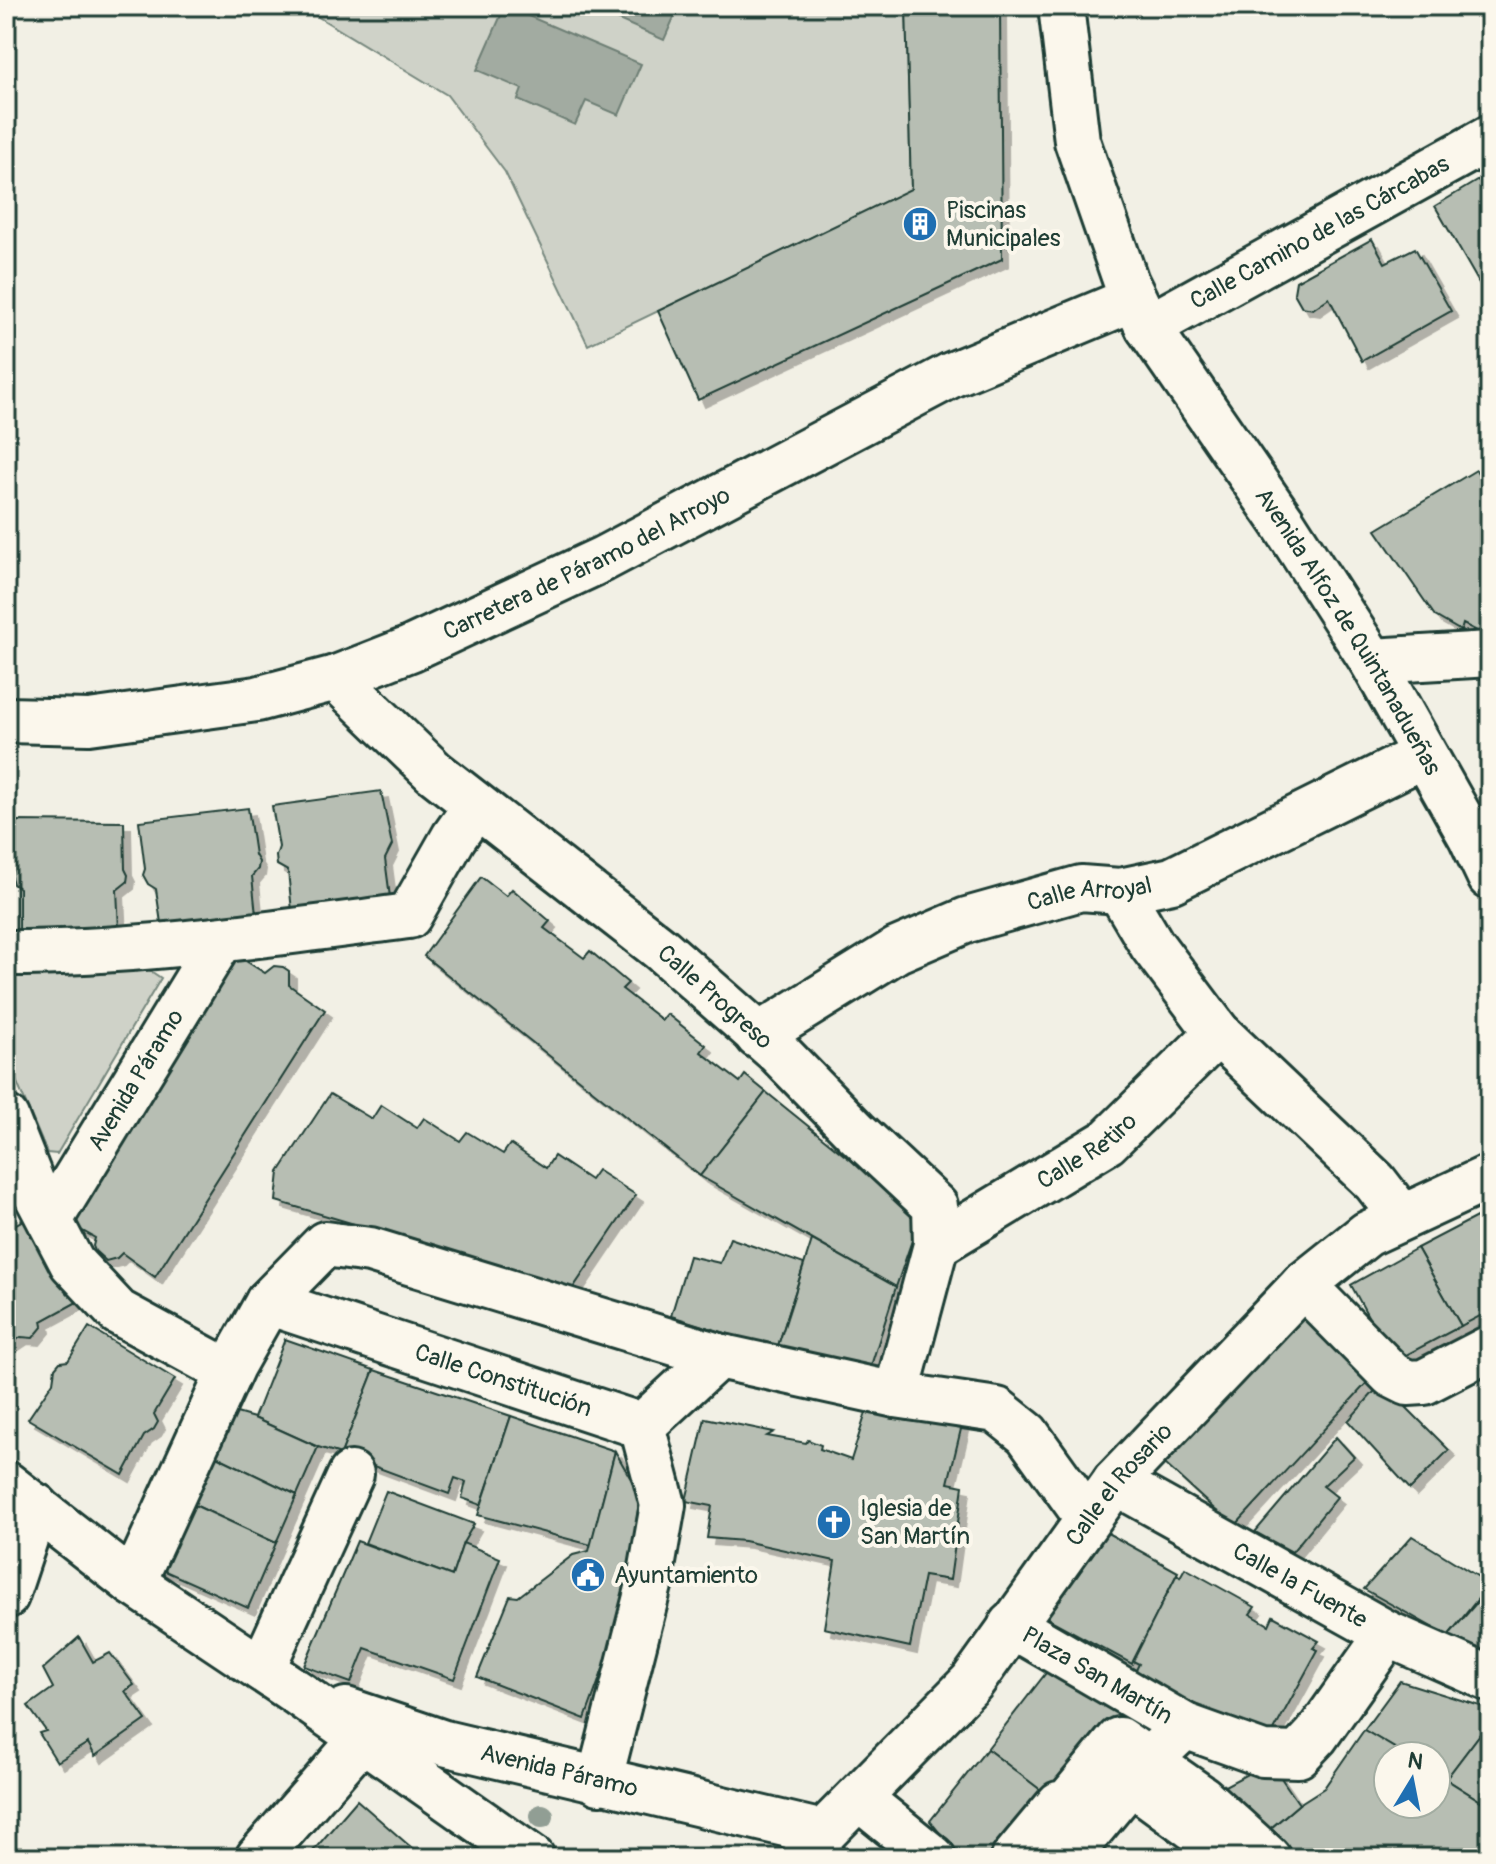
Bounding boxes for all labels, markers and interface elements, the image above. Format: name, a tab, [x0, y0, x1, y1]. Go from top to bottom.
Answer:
street label: Calle Camino de las Cárcabas	[1185, 149, 1454, 315]
place label: Piscinas Municipales	[946, 196, 1061, 253]
building icon: Piscinas Municipales	[901, 205, 939, 243]
street label: Carretera de Páramo del Arroyo	[438, 480, 735, 646]
street label: Avenida Alfoz de Quintanadueñas	[1249, 482, 1448, 780]
street label: Calle Arroyal	[1024, 870, 1155, 917]
street label: Calle Progreso	[652, 938, 779, 1055]
street label: Avenida Páramo	[81, 1004, 190, 1156]
street label: Calle Retiro	[1032, 1106, 1143, 1195]
street label: Calle Constitución	[411, 1337, 596, 1423]
street label: Calle el Rosario	[1059, 1417, 1178, 1552]
place label: Iglesia de San Martín	[860, 1494, 970, 1551]
church icon: Iglesia de San Martín	[815, 1503, 853, 1541]
street label: Calle la Fuente	[1228, 1536, 1373, 1634]
public building icon: Ayuntamiento	[569, 1556, 607, 1594]
place label: Ayuntamiento	[614, 1561, 758, 1590]
street label: Plaza San Martín	[1017, 1620, 1178, 1730]
street label: Avenida Páramo	[478, 1738, 641, 1803]
north arrow	[1372, 1740, 1452, 1820]
text: N	[1406, 1746, 1425, 1776]

